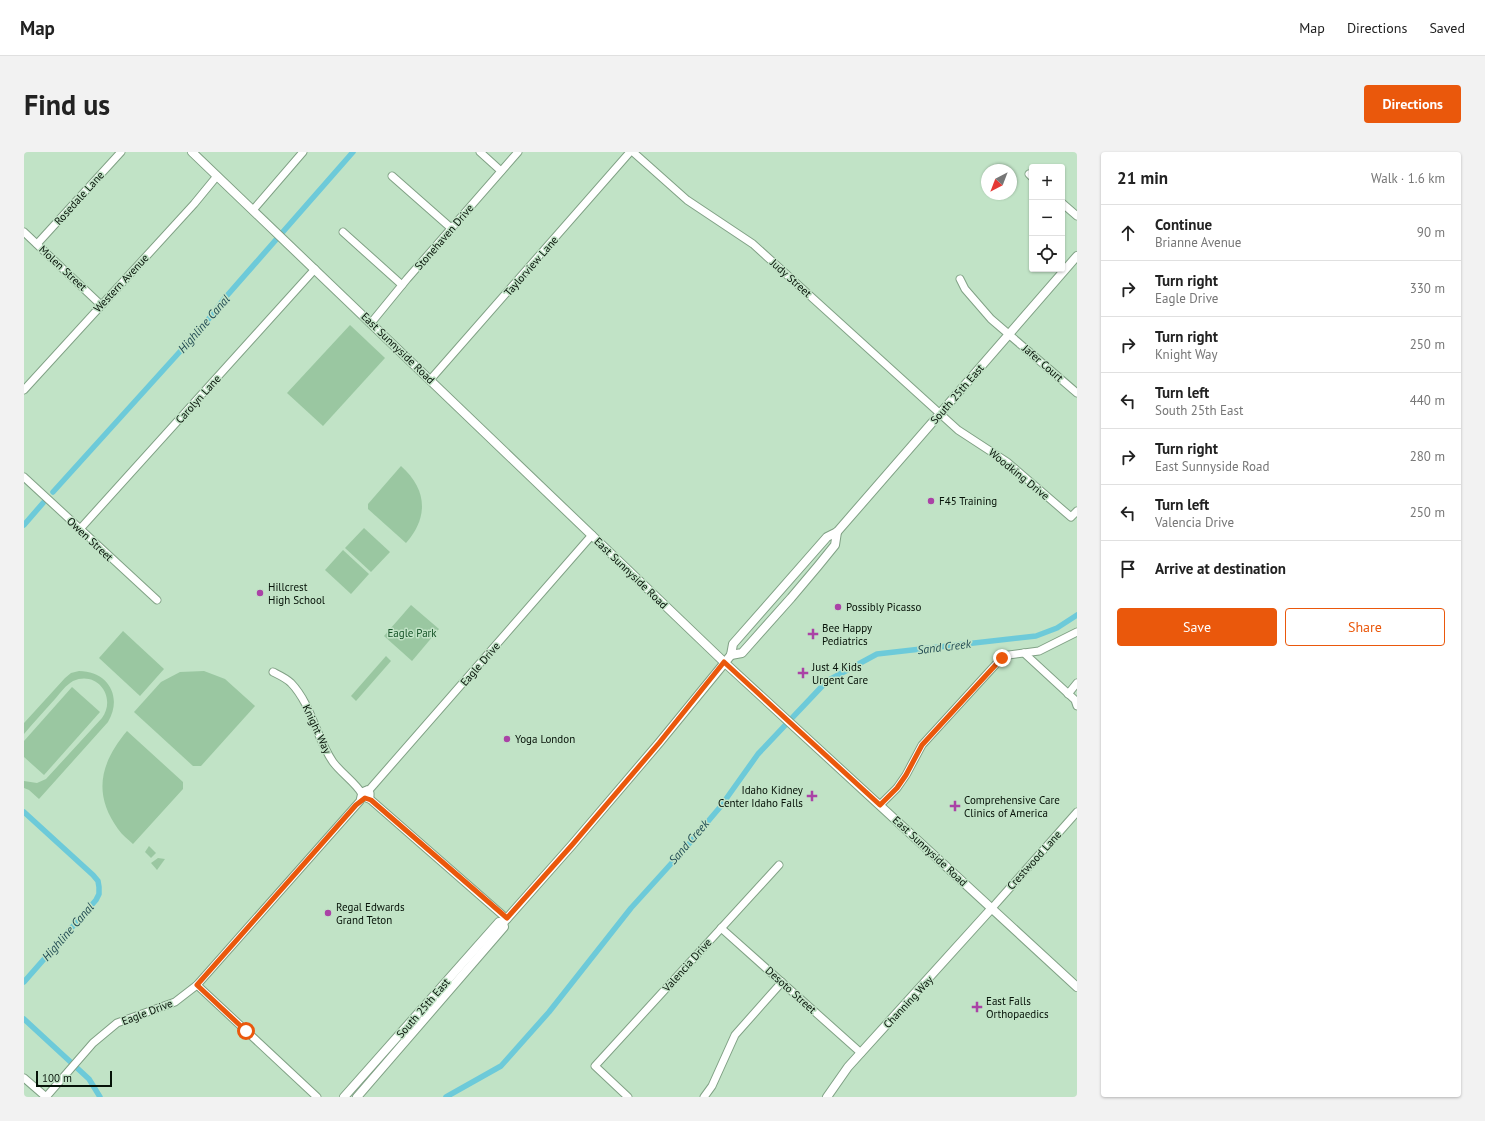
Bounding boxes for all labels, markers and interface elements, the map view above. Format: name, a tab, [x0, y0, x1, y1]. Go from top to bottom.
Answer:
text: Map	[20, 16, 55, 40]
text: Map	[1299, 19, 1325, 37]
text: Directions	[1347, 19, 1407, 37]
text: Saved	[1429, 19, 1465, 37]
button: Directions	[1364, 85, 1461, 123]
text: Find us	[24, 86, 110, 123]
north arrow	[981, 164, 1017, 200]
map controls	[1029, 164, 1065, 272]
button: +	[1029, 164, 1065, 200]
text: 21 min	[1117, 167, 1168, 189]
street label: Rosedale Lane	[51, 168, 107, 228]
text: Walk · 1.6 km	[1371, 170, 1445, 187]
button: −	[1029, 200, 1065, 236]
street label: Stonehaven Drive	[412, 201, 477, 273]
text: Continue	[1155, 215, 1212, 234]
icon: ahead	[1117, 222, 1139, 244]
text: 90 m	[1417, 224, 1445, 241]
street label: Taylorview Lane	[501, 233, 561, 299]
text: Brianne Avenue	[1155, 234, 1241, 251]
button: locate	[1029, 236, 1065, 272]
street label: Molen Street	[36, 242, 90, 294]
street label: Western Avenue	[90, 251, 152, 315]
street label: Judy Street	[767, 255, 815, 300]
text: Turn right	[1155, 271, 1218, 290]
icon: right	[1117, 278, 1139, 300]
text: 330 m	[1410, 280, 1445, 297]
text: Eagle Drive	[1155, 290, 1218, 307]
water label: Highline Canal	[174, 291, 233, 356]
street label: East Sunnyside Road	[358, 309, 438, 387]
text: Turn right	[1155, 327, 1218, 346]
icon: right	[1117, 334, 1139, 356]
text: 250 m	[1410, 336, 1445, 353]
street label: Jafer Court	[1019, 341, 1067, 385]
text: Knight Way	[1155, 346, 1218, 363]
street label: South 25th East	[927, 361, 987, 427]
street label: Carolyn Lane	[172, 371, 224, 426]
text: Turn left	[1155, 383, 1209, 402]
icon: left	[1117, 390, 1139, 412]
text: 440 m	[1410, 392, 1445, 409]
text: South 25th East	[1155, 402, 1243, 419]
text: Turn right	[1155, 439, 1218, 458]
street label: Woodking Drive	[986, 445, 1053, 503]
icon: right	[1117, 446, 1139, 468]
text: 280 m	[1410, 448, 1445, 465]
text: East Sunnyside Road	[1155, 458, 1270, 475]
place label: F45 Training	[939, 494, 997, 508]
text: Turn left	[1155, 495, 1209, 514]
marker: F45 Training	[926, 496, 936, 506]
icon: left	[1117, 502, 1139, 524]
text: 250 m	[1410, 504, 1445, 521]
street label: Owen Street	[64, 514, 116, 564]
text: Valencia Drive	[1155, 514, 1234, 531]
street label: East Sunnyside Road	[591, 534, 671, 612]
icon: arrive	[1117, 558, 1139, 580]
text: Arrive at destination	[1155, 559, 1286, 578]
place label: Hillcrest High School	[268, 580, 326, 607]
marker: Hillcrest High School	[255, 588, 265, 598]
place label: Possibly Picasso	[846, 600, 921, 614]
marker: Possibly Picasso	[833, 602, 843, 612]
button: Save	[1117, 608, 1277, 646]
button: Share	[1285, 608, 1445, 646]
place label: Bee Happy Pediatrics	[822, 621, 873, 648]
park label: Eagle Park	[387, 626, 437, 640]
marker: Bee Happy Pediatrics	[807, 628, 819, 640]
water label: Sand Creek	[916, 636, 972, 657]
street label: Eagle Drive	[457, 639, 503, 689]
route end	[993, 649, 1011, 667]
place label: Just 4 Kids Urgent Care	[811, 660, 868, 687]
marker: Just 4 Kids Urgent Care	[797, 667, 809, 679]
street label: Knight Way	[299, 702, 335, 757]
place label: Yoga London	[515, 732, 575, 746]
marker: Yoga London	[502, 734, 512, 744]
place label: Idaho Kidney Center Idaho Falls	[718, 783, 804, 810]
marker: Idaho Kidney Center Idaho Falls	[806, 790, 818, 802]
place label: Comprehensive Care Clinics of America	[964, 793, 1060, 820]
marker: Comprehensive Care Clinics of America	[949, 800, 961, 812]
street label: East Sunnyside Road	[890, 813, 970, 889]
water label: Sand Creek	[665, 816, 712, 867]
street label: Crestwood Lane	[1004, 827, 1065, 893]
water label: Highline Canal	[38, 899, 97, 964]
place label: Regal Edwards Grand Teton	[336, 900, 405, 927]
marker: Regal Edwards Grand Teton	[323, 908, 333, 918]
street label: Valencia Drive	[659, 935, 715, 995]
street label: Desoto Street	[763, 963, 820, 1017]
street label: Channing Way	[880, 972, 936, 1031]
street label: South 25th East	[393, 975, 453, 1041]
place label: East Falls Orthopaedics	[986, 994, 1049, 1021]
street label: Eagle Drive	[119, 996, 175, 1028]
marker: East Falls Orthopaedics	[971, 1001, 983, 1013]
route start	[237, 1022, 255, 1040]
scale bar	[36, 1069, 112, 1088]
text: 100 m	[42, 1071, 72, 1085]

